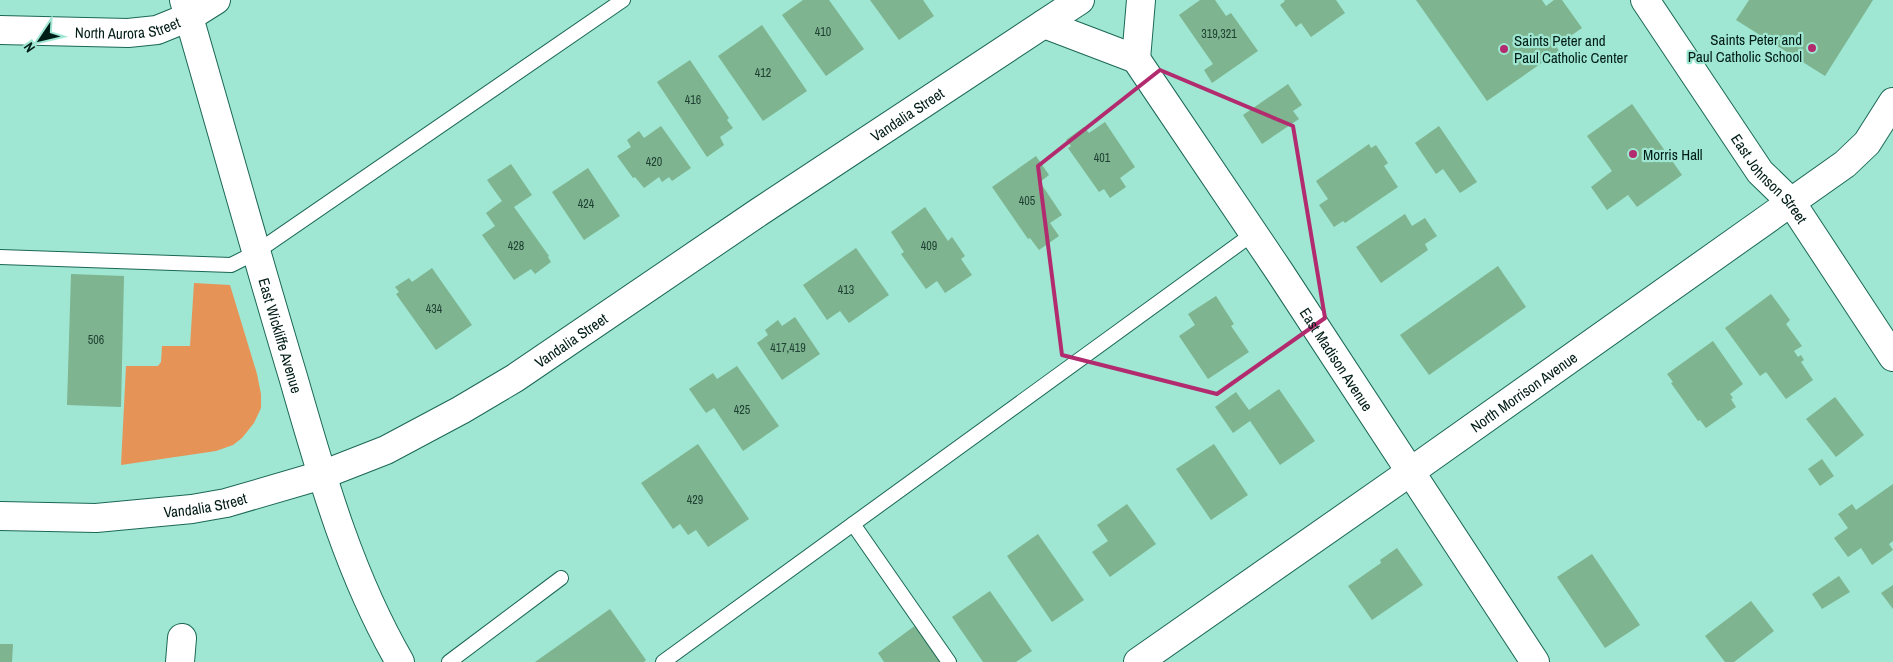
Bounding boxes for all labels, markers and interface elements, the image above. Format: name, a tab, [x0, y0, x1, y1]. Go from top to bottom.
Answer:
street label: North Aurora Street	[75, 11, 184, 44]
north arrow	[15, 15, 65, 65]
house number: 410	[815, 24, 831, 40]
house number: 319,321	[1201, 26, 1237, 42]
place label: Saints Peter and Paul Catholic School	[1688, 29, 1802, 67]
place label: Saints Peter and Paul Catholic Center	[1514, 30, 1628, 68]
text: N	[20, 39, 39, 56]
marker: Saints Peter and Paul Catholic School	[1806, 42, 1818, 54]
marker: Saints Peter and Paul Catholic Center	[1498, 43, 1510, 55]
house number: 412	[755, 65, 771, 81]
street label: Vandalia Street	[866, 82, 948, 146]
house number: 416	[685, 92, 701, 108]
street label: East Johnson Street	[1727, 129, 1813, 228]
place label: Morris Hall	[1643, 144, 1702, 165]
marker: Morris Hall	[1627, 148, 1639, 160]
house number: 401	[1094, 150, 1111, 166]
house number: 420	[646, 154, 662, 170]
house number: 405	[1019, 193, 1036, 209]
house number: 424	[578, 196, 595, 212]
house number: 428	[508, 238, 524, 254]
house number: 409	[921, 238, 937, 254]
street label: East Wickliffe Avenue	[254, 275, 308, 396]
house number: 413	[838, 282, 854, 298]
house number: 434	[426, 301, 443, 317]
street label: East Madison Avenue	[1295, 303, 1378, 415]
street label: Vandalia Street	[530, 307, 612, 372]
house number: 506	[88, 332, 104, 348]
house number: 417,419	[770, 340, 806, 356]
street label: North Morrison Avenue	[1466, 346, 1581, 437]
house number: 425	[734, 402, 751, 418]
street label: Vandalia Street	[163, 487, 250, 522]
house number: 429	[687, 492, 703, 508]

